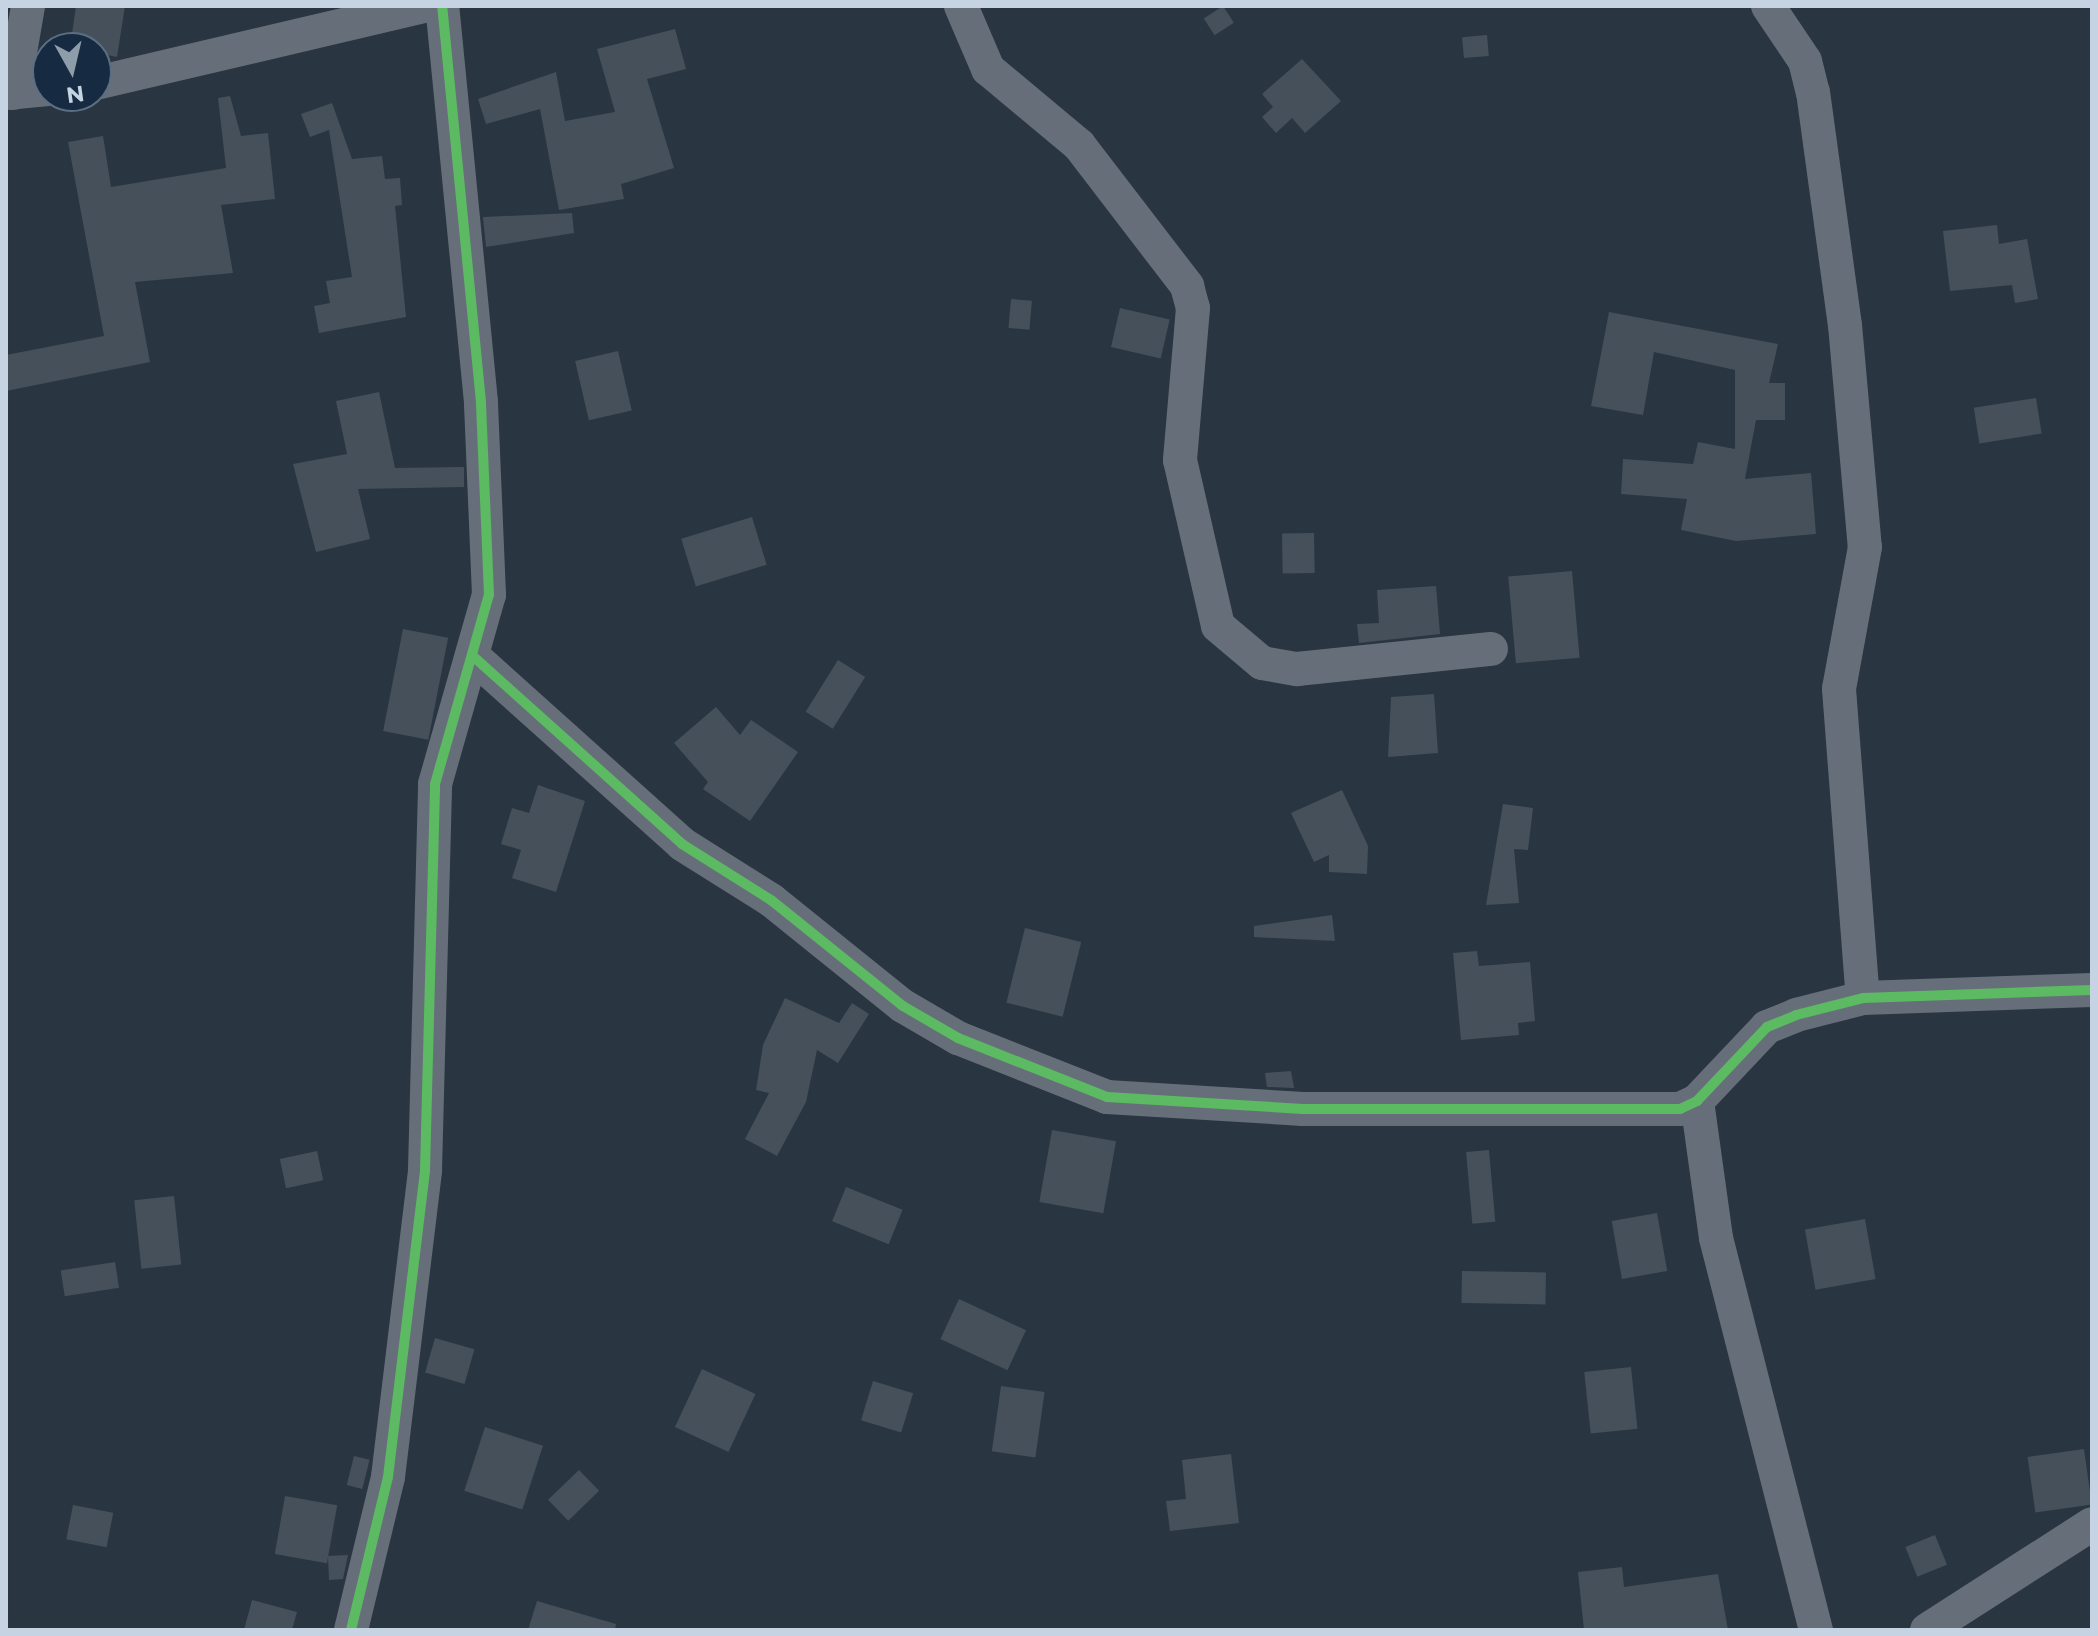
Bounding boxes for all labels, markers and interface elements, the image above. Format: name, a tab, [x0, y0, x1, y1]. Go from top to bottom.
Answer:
north arrow	[32, 32, 112, 112]
text: N	[64, 80, 86, 109]

